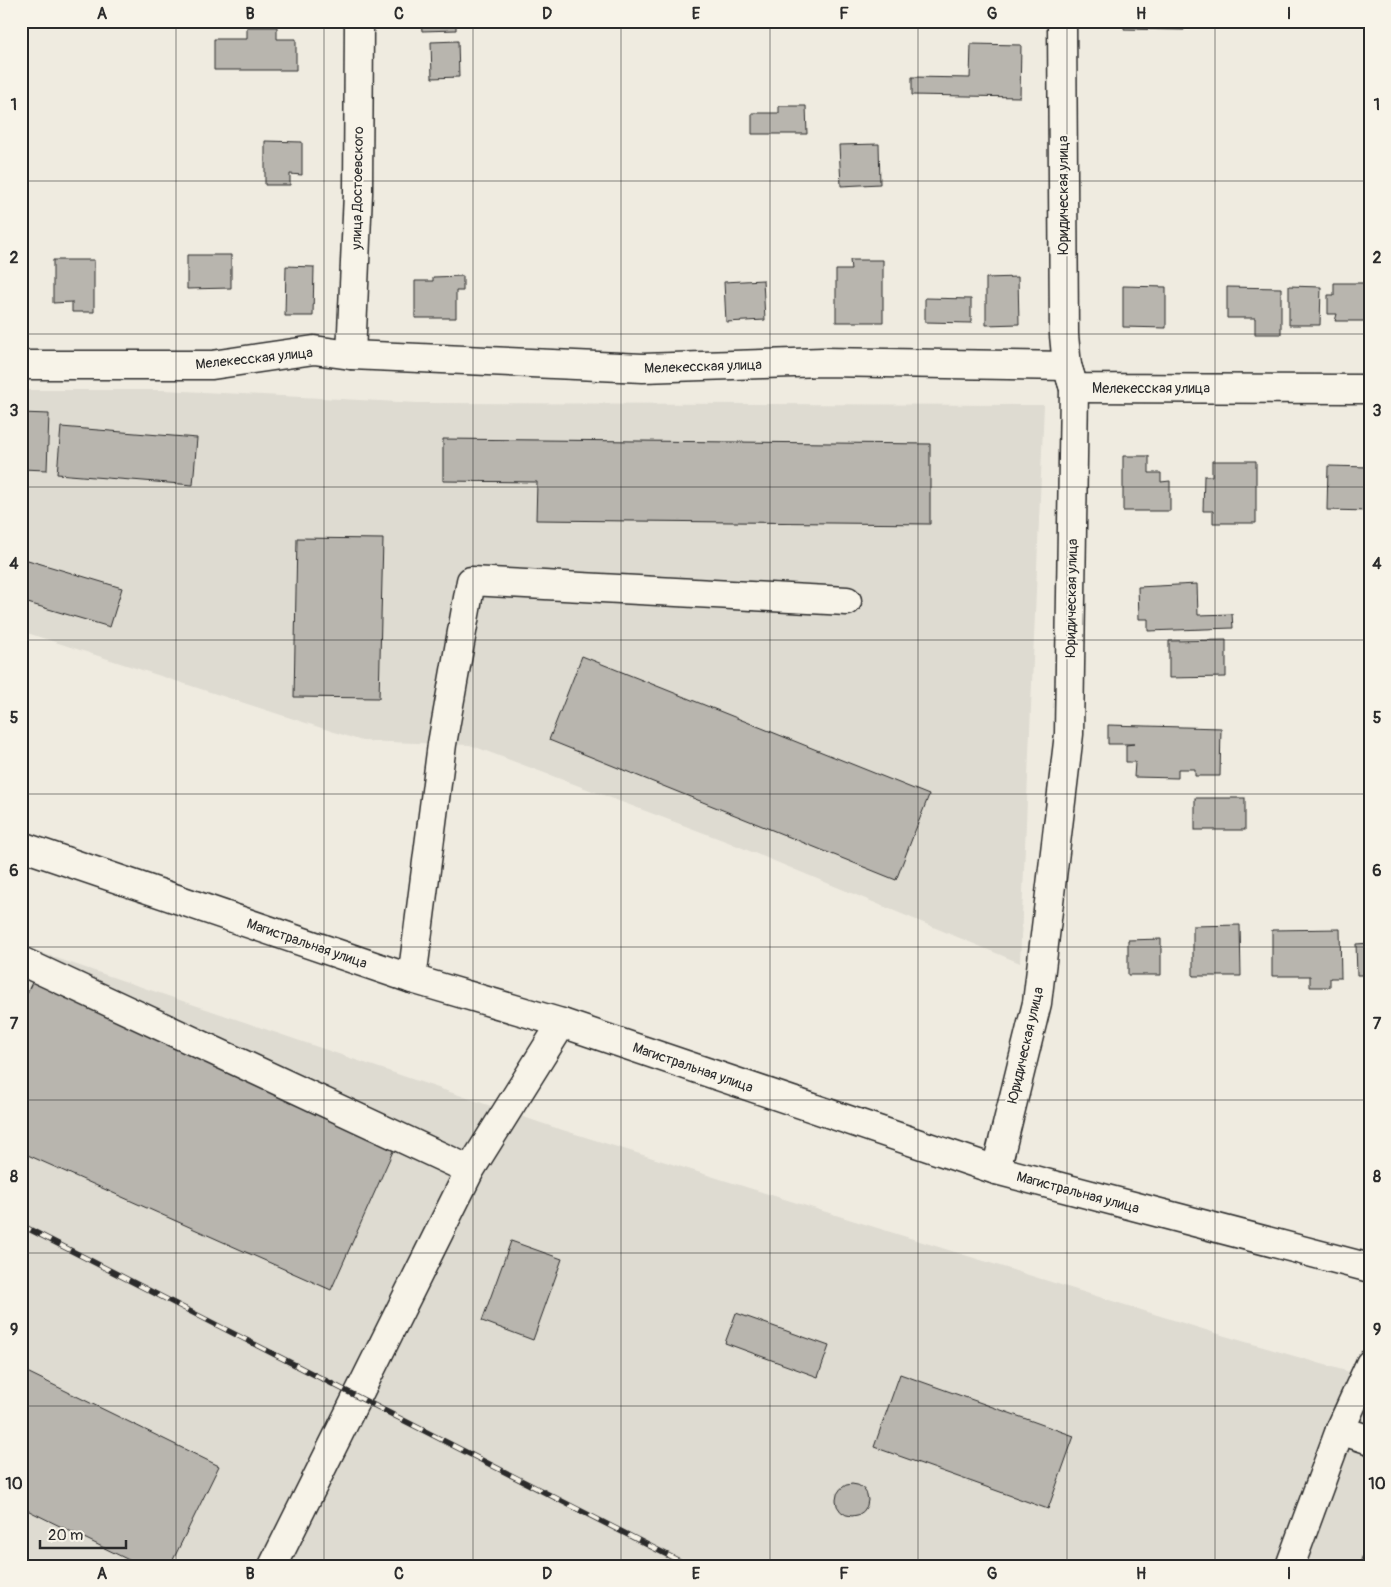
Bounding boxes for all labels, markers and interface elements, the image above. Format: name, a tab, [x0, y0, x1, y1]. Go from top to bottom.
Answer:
text: A	[97, 4, 108, 24]
text: B	[245, 4, 255, 24]
text: C	[394, 4, 404, 24]
text: D	[542, 4, 552, 24]
text: E	[692, 4, 701, 24]
text: F	[839, 4, 849, 24]
text: G	[987, 4, 998, 24]
text: H	[1136, 4, 1146, 24]
text: I	[1287, 4, 1291, 24]
text: 1	[11, 95, 17, 115]
text: 1	[1374, 95, 1380, 115]
street label: улица Достоевского	[348, 126, 367, 251]
street label: Юридическая улица	[1055, 136, 1072, 254]
text: 2	[10, 248, 19, 268]
text: 2	[1373, 248, 1382, 268]
street label: Мелекесская улица	[195, 344, 314, 373]
street label: Мелекесская улица	[644, 356, 762, 377]
street label: Мелекесская улица	[1092, 380, 1210, 397]
text: 3	[10, 401, 19, 421]
text: 3	[1373, 401, 1382, 421]
street label: Юридическая улица	[1062, 538, 1081, 658]
text: 4	[9, 554, 19, 574]
text: 4	[1372, 554, 1382, 574]
text: 5	[10, 708, 19, 728]
text: 5	[1373, 708, 1382, 728]
text: 6	[9, 861, 19, 881]
text: 6	[1372, 861, 1382, 881]
street label: Магистральная улица	[244, 915, 369, 972]
street label: Юридическая улица	[1004, 985, 1047, 1105]
text: 7	[10, 1014, 19, 1034]
text: 7	[1373, 1014, 1382, 1034]
street label: Магистральная улица	[630, 1039, 755, 1096]
text: 8	[10, 1167, 18, 1187]
text: 8	[1373, 1167, 1381, 1187]
street label: Магистральная улица	[1015, 1168, 1141, 1217]
text: 9	[10, 1320, 18, 1340]
text: 9	[1373, 1320, 1381, 1340]
text: 10	[5, 1474, 23, 1494]
text: 10	[1368, 1474, 1386, 1494]
scale bar	[40, 1517, 126, 1549]
text: 20 m	[48, 1526, 83, 1545]
text: A	[97, 1564, 108, 1584]
text: B	[245, 1564, 255, 1584]
text: C	[394, 1564, 404, 1584]
text: D	[542, 1564, 552, 1584]
text: E	[692, 1564, 701, 1584]
text: F	[839, 1564, 849, 1584]
text: G	[987, 1564, 998, 1584]
text: H	[1136, 1564, 1146, 1584]
text: I	[1287, 1564, 1291, 1584]

